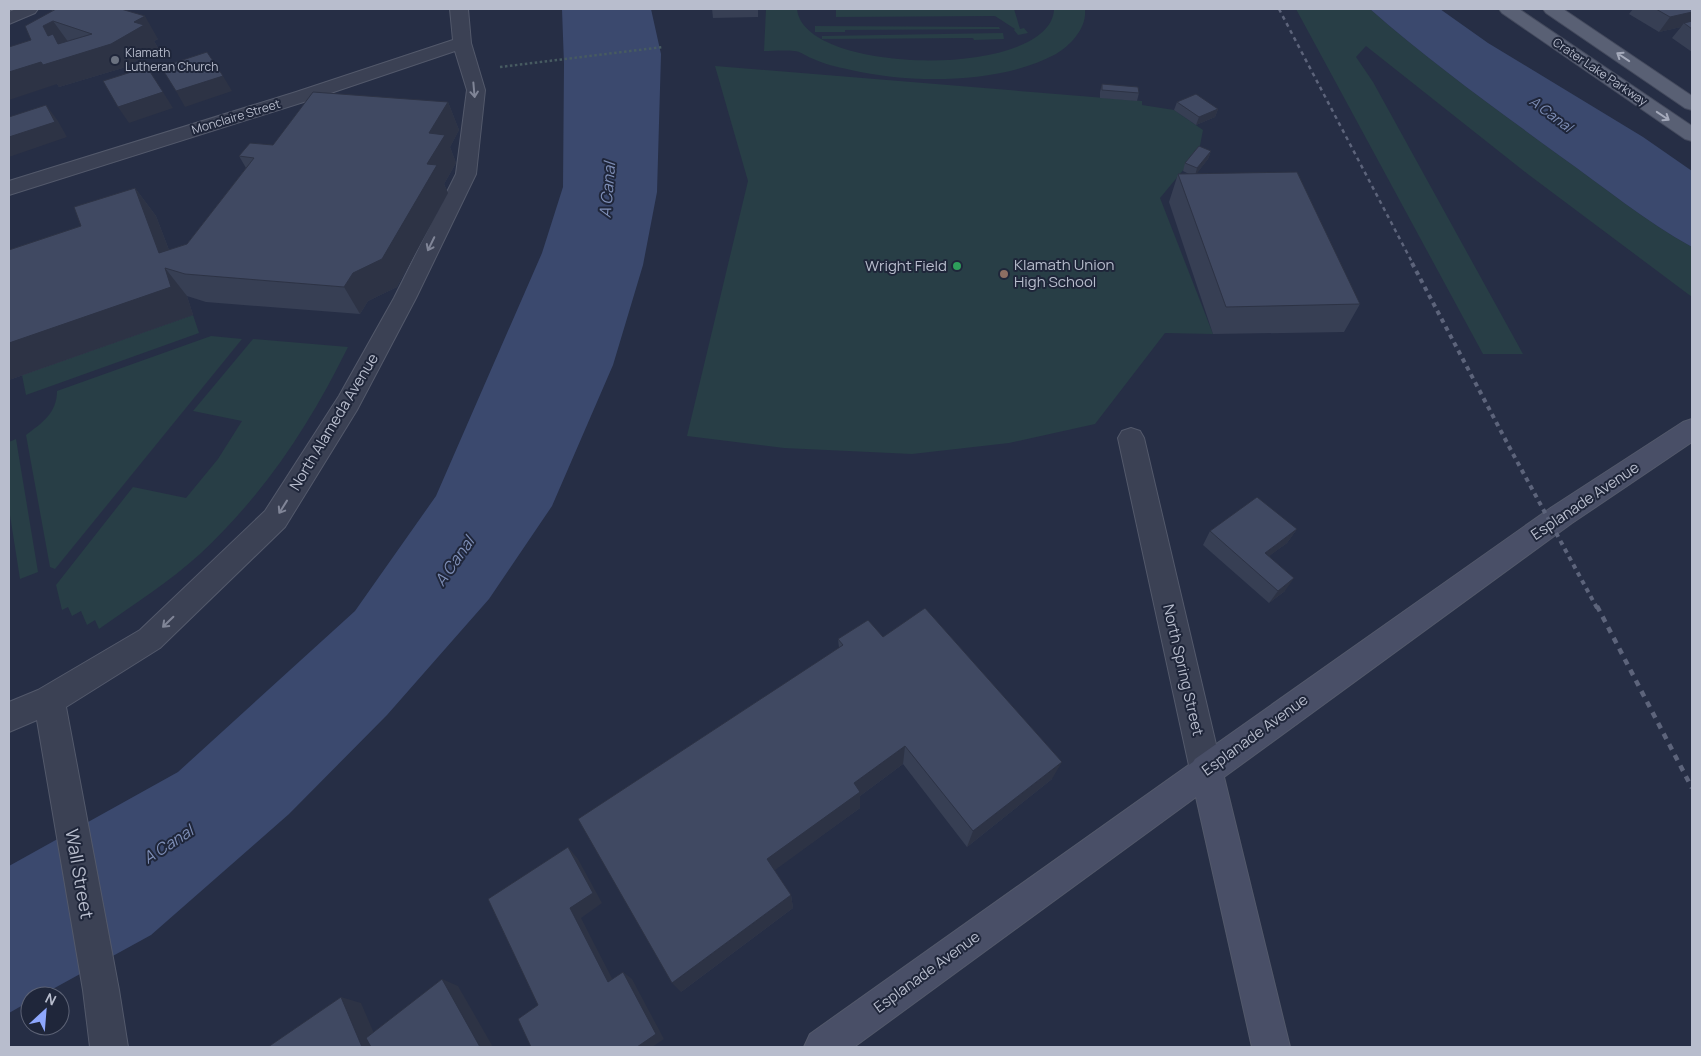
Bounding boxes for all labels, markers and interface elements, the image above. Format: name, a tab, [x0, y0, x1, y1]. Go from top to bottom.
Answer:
street label: Crater Lake Parkway	[1549, 33, 1652, 110]
place label: Klamath Lutheran Church	[125, 44, 218, 75]
one-way arrow	[1616, 52, 1630, 62]
marker: Klamath Lutheran Church	[109, 54, 121, 66]
one-way arrow	[469, 82, 479, 98]
water label: A Canal	[1526, 91, 1578, 137]
street label: Monclaire Street	[189, 95, 282, 138]
one-way arrow	[1656, 111, 1670, 121]
water label: A Canal	[594, 159, 621, 219]
one-way arrow	[426, 236, 436, 251]
place label: Klamath Union High School	[1014, 254, 1115, 292]
place label: Wright Field	[865, 255, 947, 276]
marker: Wright Field	[951, 260, 963, 272]
marker: Klamath Union High School	[998, 268, 1010, 280]
street label: North Alameda Avenue	[284, 349, 383, 494]
street label: Esplanade Avenue	[1526, 456, 1643, 545]
one-way arrow	[277, 500, 287, 514]
water label: A Canal	[429, 530, 480, 590]
street label: North Spring Street	[1158, 602, 1209, 738]
one-way arrow	[162, 616, 174, 628]
street label: Esplanade Avenue	[1197, 689, 1312, 780]
water label: A Canal	[139, 818, 199, 868]
street label: Wall Street	[60, 827, 100, 921]
street label: Esplanade Avenue	[869, 926, 984, 1017]
north arrow	[20, 986, 70, 1036]
text: N	[42, 988, 60, 1010]

